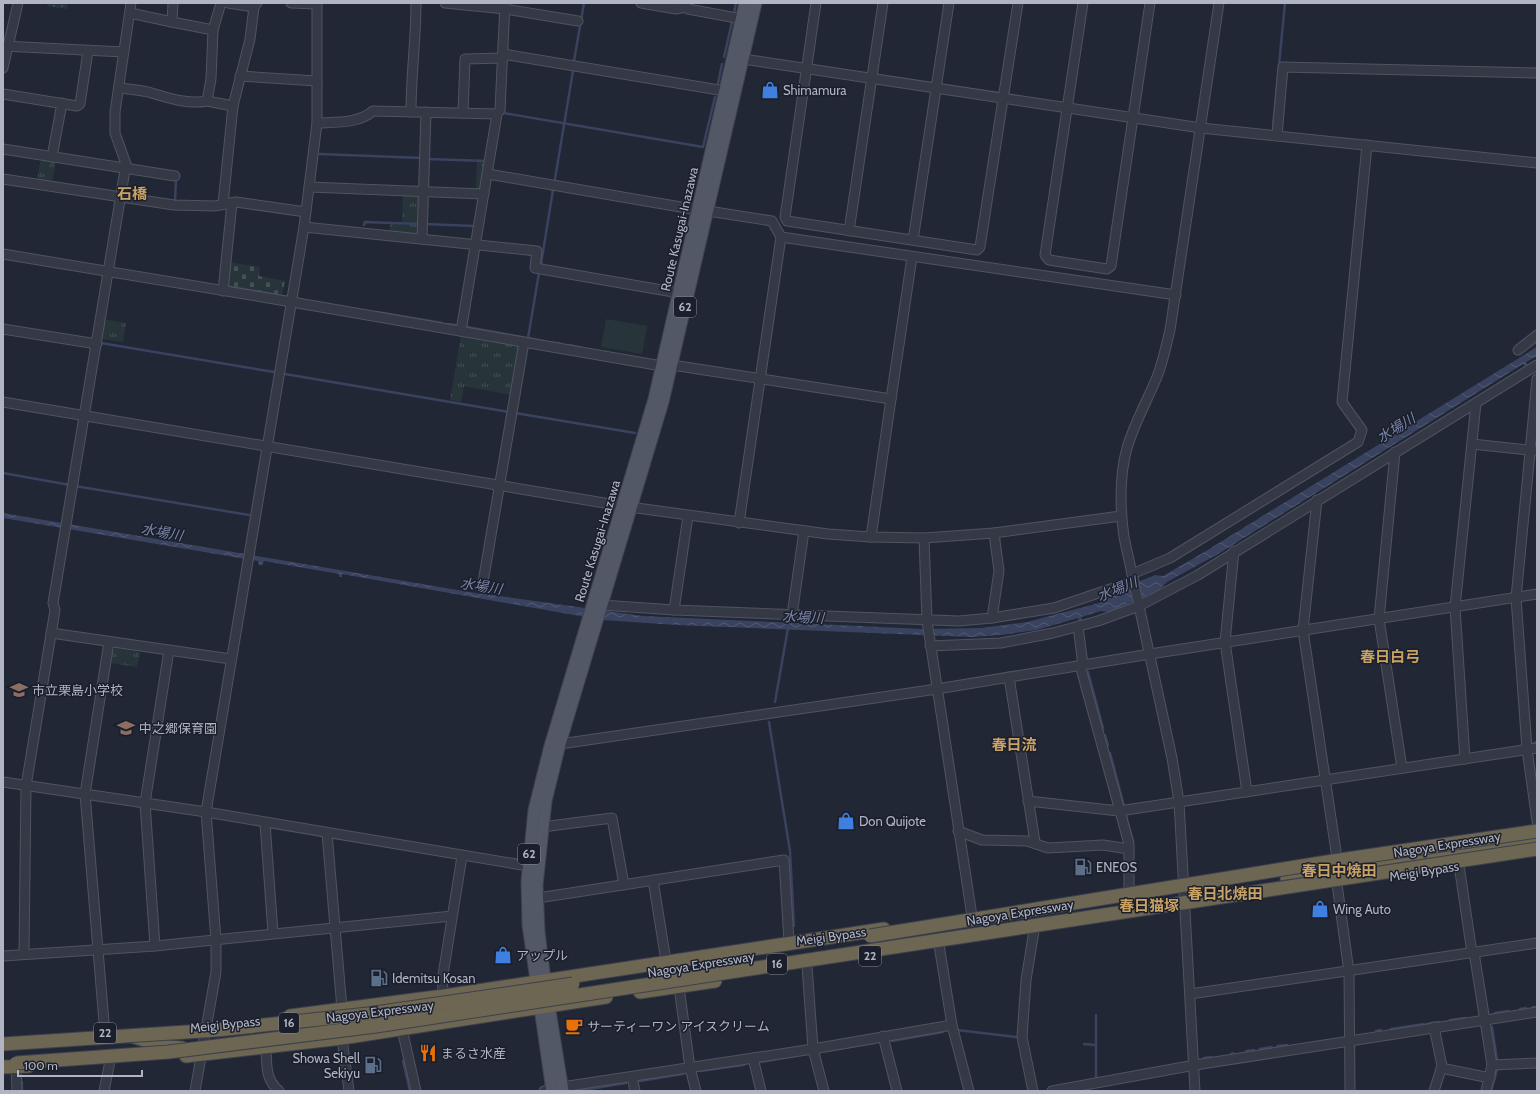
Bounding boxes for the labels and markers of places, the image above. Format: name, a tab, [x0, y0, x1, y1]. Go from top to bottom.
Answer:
shop icon: Shimamura	[760, 80, 780, 100]
place label: Shimamura	[783, 82, 847, 98]
school or university icon: 市立栗島小学校	[9, 680, 29, 700]
place label: 市立栗島小学校	[32, 682, 123, 698]
school or university icon: 中之郷保育園	[116, 718, 136, 738]
place label: 中之郷保育園	[139, 720, 217, 736]
shop icon: Don Quijote	[836, 811, 856, 831]
place label: Don Quijote	[859, 813, 926, 830]
fuel station icon: ENEOS	[1073, 857, 1093, 877]
place label: ENEOS	[1096, 859, 1137, 875]
shop icon: Wing Auto	[1310, 899, 1330, 919]
place label: Wing Auto	[1333, 901, 1391, 917]
shop icon: アップル	[493, 945, 513, 965]
place label: アップル	[516, 947, 568, 963]
fuel station icon: Idemitsu Kosan	[369, 968, 389, 988]
place label: Idemitsu Kosan	[392, 970, 476, 986]
cafe icon: サーティーワン アイスクリーム	[564, 1016, 584, 1036]
place label: サーティーワン アイスクリーム	[587, 1018, 770, 1034]
restaurant icon: まるさ水産	[418, 1043, 438, 1063]
place label: まるさ水産	[441, 1045, 506, 1061]
place label: Showa Shell Sekiyu	[292, 1050, 360, 1081]
fuel station icon: Showa Shell Sekiyu	[363, 1055, 383, 1075]

